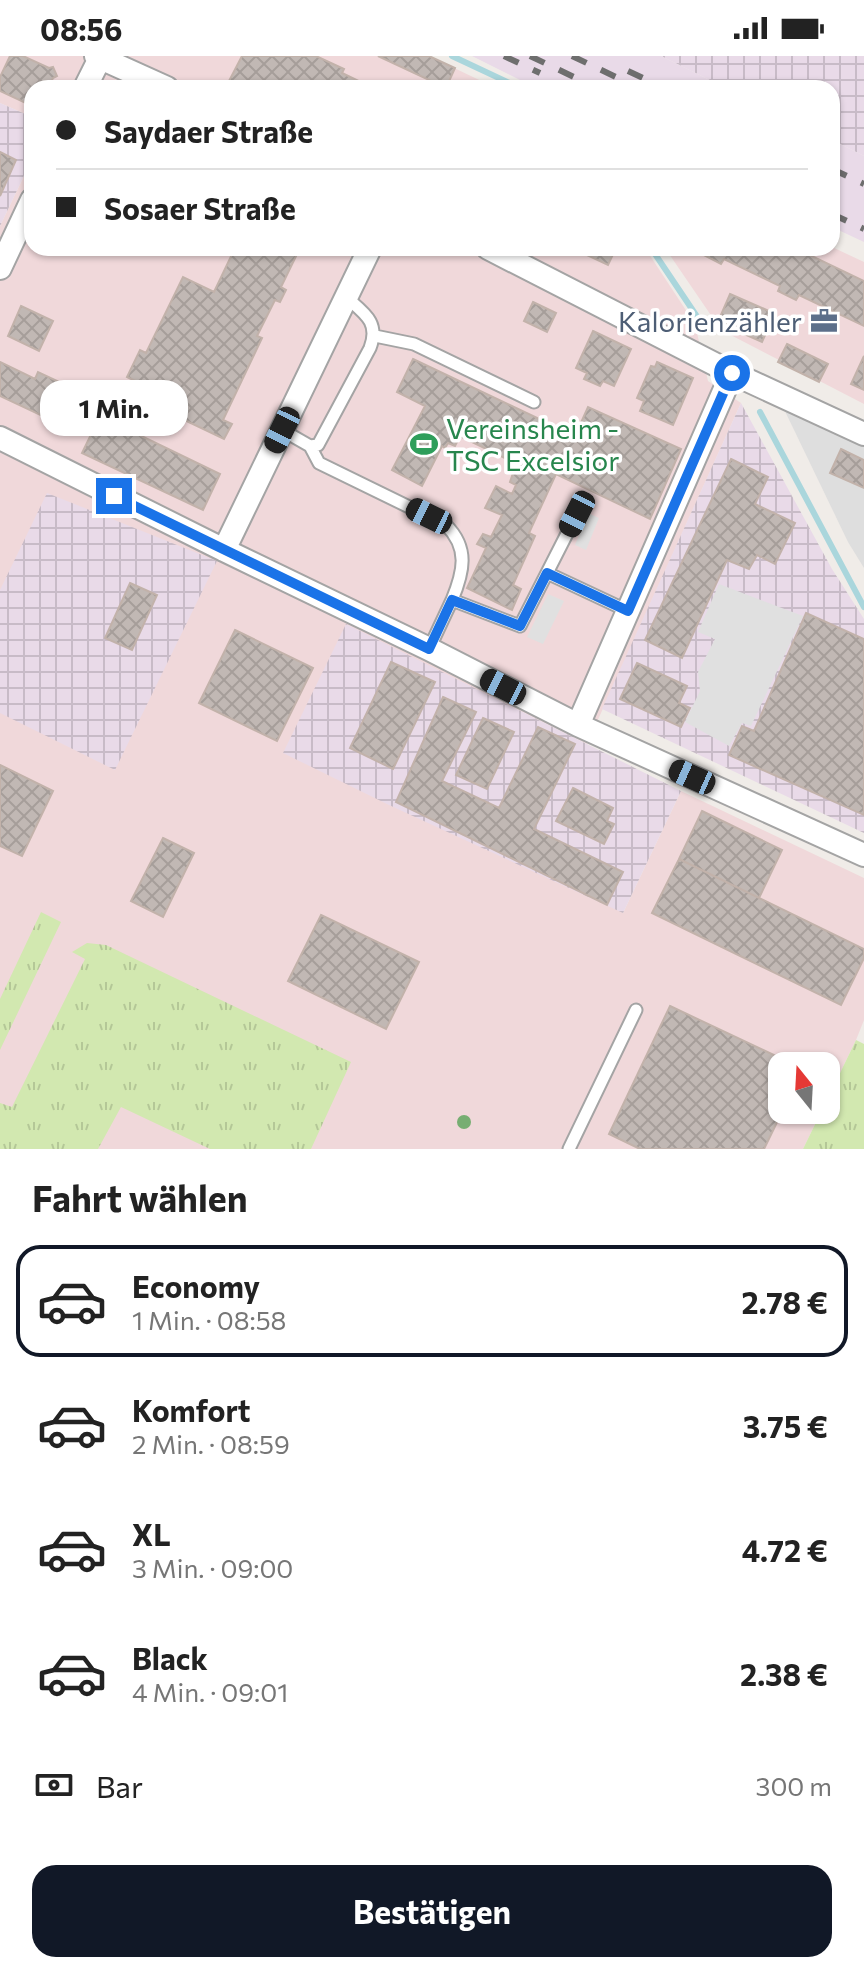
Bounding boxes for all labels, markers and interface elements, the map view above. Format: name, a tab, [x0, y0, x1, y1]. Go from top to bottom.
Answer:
text: 08:56	[40, 10, 122, 47]
text: Saydaer Straße	[104, 112, 313, 149]
text: Sosaer Straße	[104, 189, 296, 226]
place label: Kalorienzähler	[618, 304, 802, 338]
office icon: Kalorienzähler	[809, 306, 839, 336]
route start	[714, 355, 750, 391]
callout: 1 Min.	[40, 380, 188, 436]
text: 1 Min.	[79, 392, 149, 423]
car	[261, 403, 303, 457]
place label: Vereinsheim - TSC Excelsior	[446, 411, 619, 477]
sports icon: Vereinsheim - TSC Excelsior	[409, 429, 439, 459]
route end	[96, 478, 132, 514]
car	[555, 487, 599, 541]
car	[402, 495, 456, 537]
car	[476, 665, 530, 709]
car	[665, 756, 719, 798]
north arrow	[768, 1052, 840, 1124]
map controls	[768, 1052, 840, 1124]
text: Fahrt wählen	[32, 1175, 248, 1219]
icon: car	[36, 1265, 108, 1337]
text: Economy	[132, 1267, 260, 1304]
text: 2.78 €	[742, 1283, 828, 1320]
text: 1 Min. · 08:58	[132, 1304, 286, 1335]
icon: car	[36, 1389, 108, 1461]
text: Komfort	[132, 1391, 251, 1428]
text: 3.75 €	[743, 1407, 828, 1444]
text: 2 Min. · 08:59	[132, 1428, 290, 1459]
icon: car	[36, 1513, 108, 1585]
text: XL	[132, 1515, 171, 1552]
text: 4.72 €	[742, 1531, 828, 1568]
text: 3 Min. · 09:00	[132, 1552, 293, 1583]
icon: car	[36, 1637, 108, 1709]
text: Black	[132, 1639, 208, 1676]
text: 2.38 €	[740, 1655, 828, 1692]
text: 4 Min. · 09:01	[132, 1676, 288, 1707]
icon: cash	[32, 1763, 76, 1807]
text: Bar	[96, 1767, 143, 1804]
text: 300 m	[756, 1770, 832, 1801]
button: Bestätigen	[32, 1865, 832, 1957]

